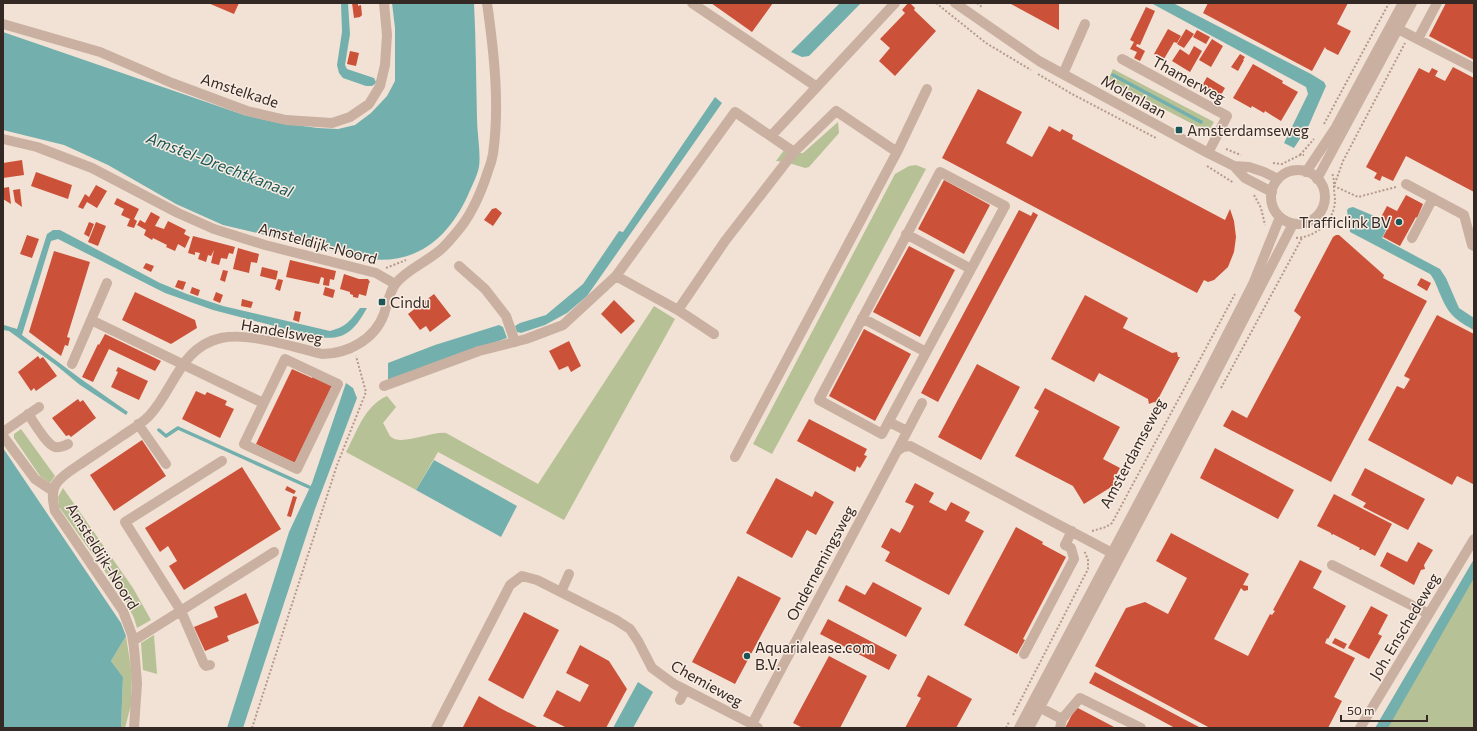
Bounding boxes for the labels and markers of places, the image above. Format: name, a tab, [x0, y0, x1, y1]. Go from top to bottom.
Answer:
place label: Amsterdamseweg	[1187, 121, 1309, 139]
marker: Amsterdamseweg	[1174, 125, 1184, 135]
place label: Trafficlink BV	[1299, 213, 1391, 231]
marker: Trafficlink BV	[1394, 217, 1404, 227]
place label: Cindu	[390, 293, 430, 311]
marker: Cindu	[377, 297, 387, 307]
place label: Aquarialease.com B.V.	[755, 638, 875, 673]
marker: Aquarialease.com B.V.	[742, 651, 752, 661]

